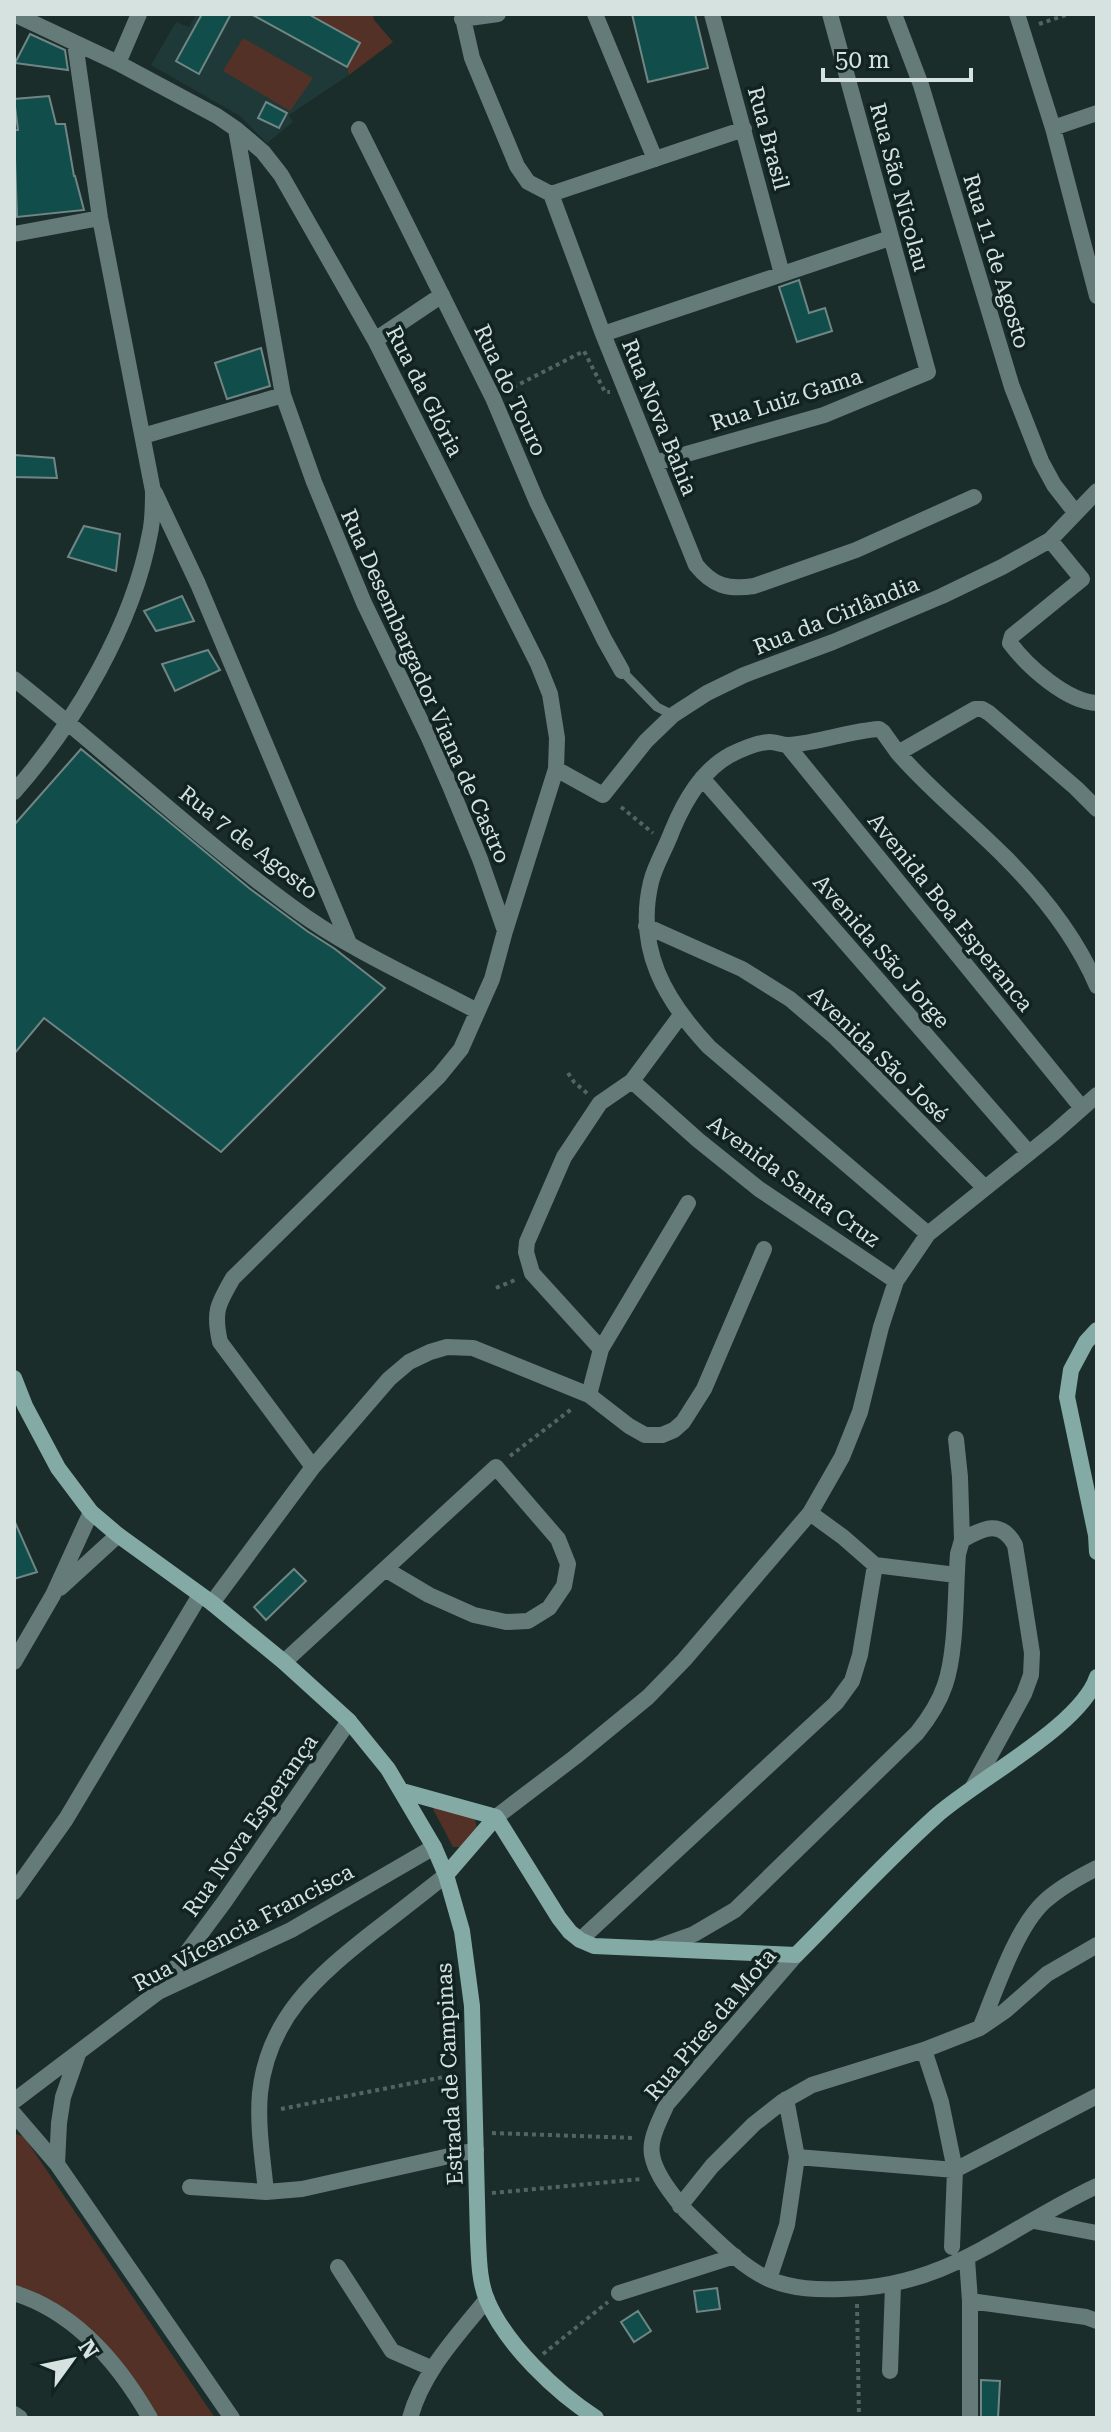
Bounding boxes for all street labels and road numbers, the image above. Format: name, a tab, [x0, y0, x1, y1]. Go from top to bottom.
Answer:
street label: Rua Brasil	[743, 84, 794, 193]
street label: Rua São Nicolau	[865, 100, 934, 274]
street label: Rua 11 de Agosto	[958, 171, 1035, 351]
street label: Rua do Touro	[469, 321, 552, 460]
street label: Rua da Glória	[381, 322, 468, 461]
street label: Rua Nova Bahia	[617, 336, 702, 499]
street label: Rua Luiz Gama	[707, 363, 865, 436]
street label: Rua Desembargador Viana de Castro	[336, 505, 515, 867]
street label: Rua da Cirlândia	[750, 571, 922, 660]
street label: Rua 7 de Agosto	[175, 781, 323, 904]
street label: Avenida Boa Esperanca	[863, 808, 1038, 1017]
street label: Avenida São Jorge	[808, 870, 955, 1033]
street label: Avenida São José	[804, 981, 954, 1127]
street label: Avenida Santa Cruz	[703, 1111, 885, 1252]
street label: Rua Nova Esperança	[178, 1729, 323, 1921]
street label: Rua Vicencia Francisca	[129, 1859, 358, 1996]
street label: Rua Pires da Mota	[640, 1943, 781, 2105]
street label: Estrada de Campinas	[431, 1962, 468, 2186]

